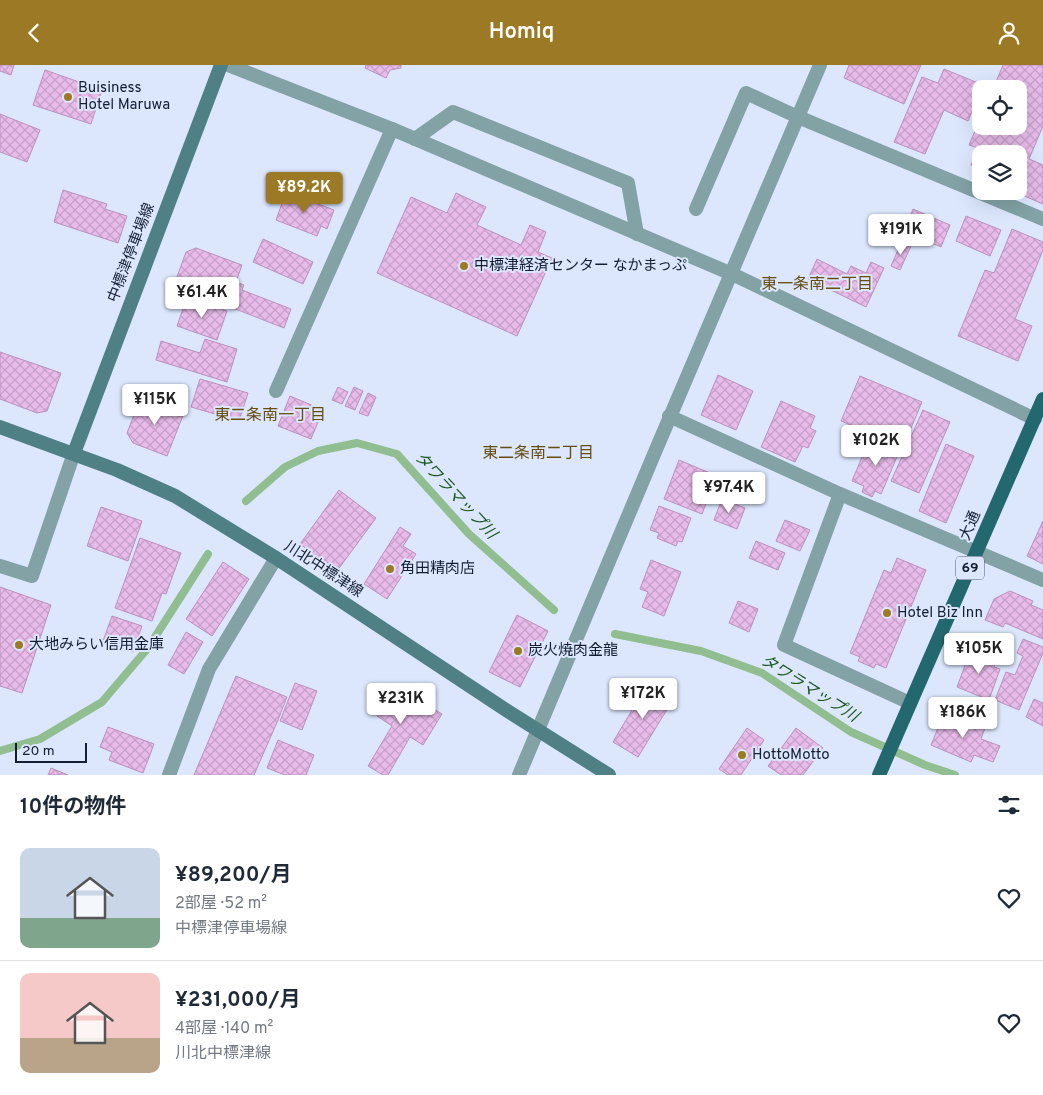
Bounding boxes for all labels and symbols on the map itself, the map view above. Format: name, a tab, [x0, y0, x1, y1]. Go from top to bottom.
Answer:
place label: Buisiness Hotel Maruwa	[78, 79, 170, 115]
marker: Buisiness Hotel Maruwa	[62, 91, 74, 103]
pin: ¥89.2K	[263, 171, 345, 214]
street label: 中標津停車場線	[104, 201, 160, 305]
pin: ¥191K	[866, 213, 936, 256]
place label: 中標津経済センター なかまっぷ	[474, 257, 687, 276]
marker: 中標津経済センター なかまっぷ	[458, 260, 470, 272]
district label: 東一条南二丁目	[761, 275, 873, 295]
pin: ¥61.4K	[161, 277, 243, 319]
pin: ¥115K	[120, 383, 190, 426]
district label: 東二条南一丁目	[214, 406, 326, 426]
pin: ¥102K	[841, 425, 911, 467]
district label: 東二条南二丁目	[482, 444, 594, 464]
water label: タワラマップ川	[409, 448, 502, 545]
pin: ¥97.4K	[688, 471, 770, 514]
street label: 大通	[956, 508, 986, 544]
street label: 川北中標津線	[280, 537, 366, 602]
road number: 69	[956, 557, 984, 579]
place label: 角田精肉店	[400, 559, 475, 579]
marker: 角田精肉店	[384, 563, 396, 575]
place label: Hotel Biz Inn	[897, 604, 983, 623]
marker: Hotel Biz Inn	[881, 607, 893, 619]
pin: ¥105K	[944, 633, 1014, 675]
place label: 大地みらい信用金庫	[29, 636, 164, 655]
marker: 大地みらい信用金庫	[13, 639, 25, 651]
place label: 炭火焼肉金龍	[528, 642, 618, 661]
marker: 炭火焼肉金龍	[512, 645, 524, 657]
water label: タワラマップ川	[756, 651, 863, 728]
pin: ¥172K	[608, 677, 678, 720]
pin: ¥231K	[366, 683, 436, 725]
pin: ¥186K	[928, 697, 998, 739]
scale bar	[15, 740, 88, 763]
place label: HottoMotto	[752, 746, 830, 765]
marker: HottoMotto	[736, 749, 748, 761]

